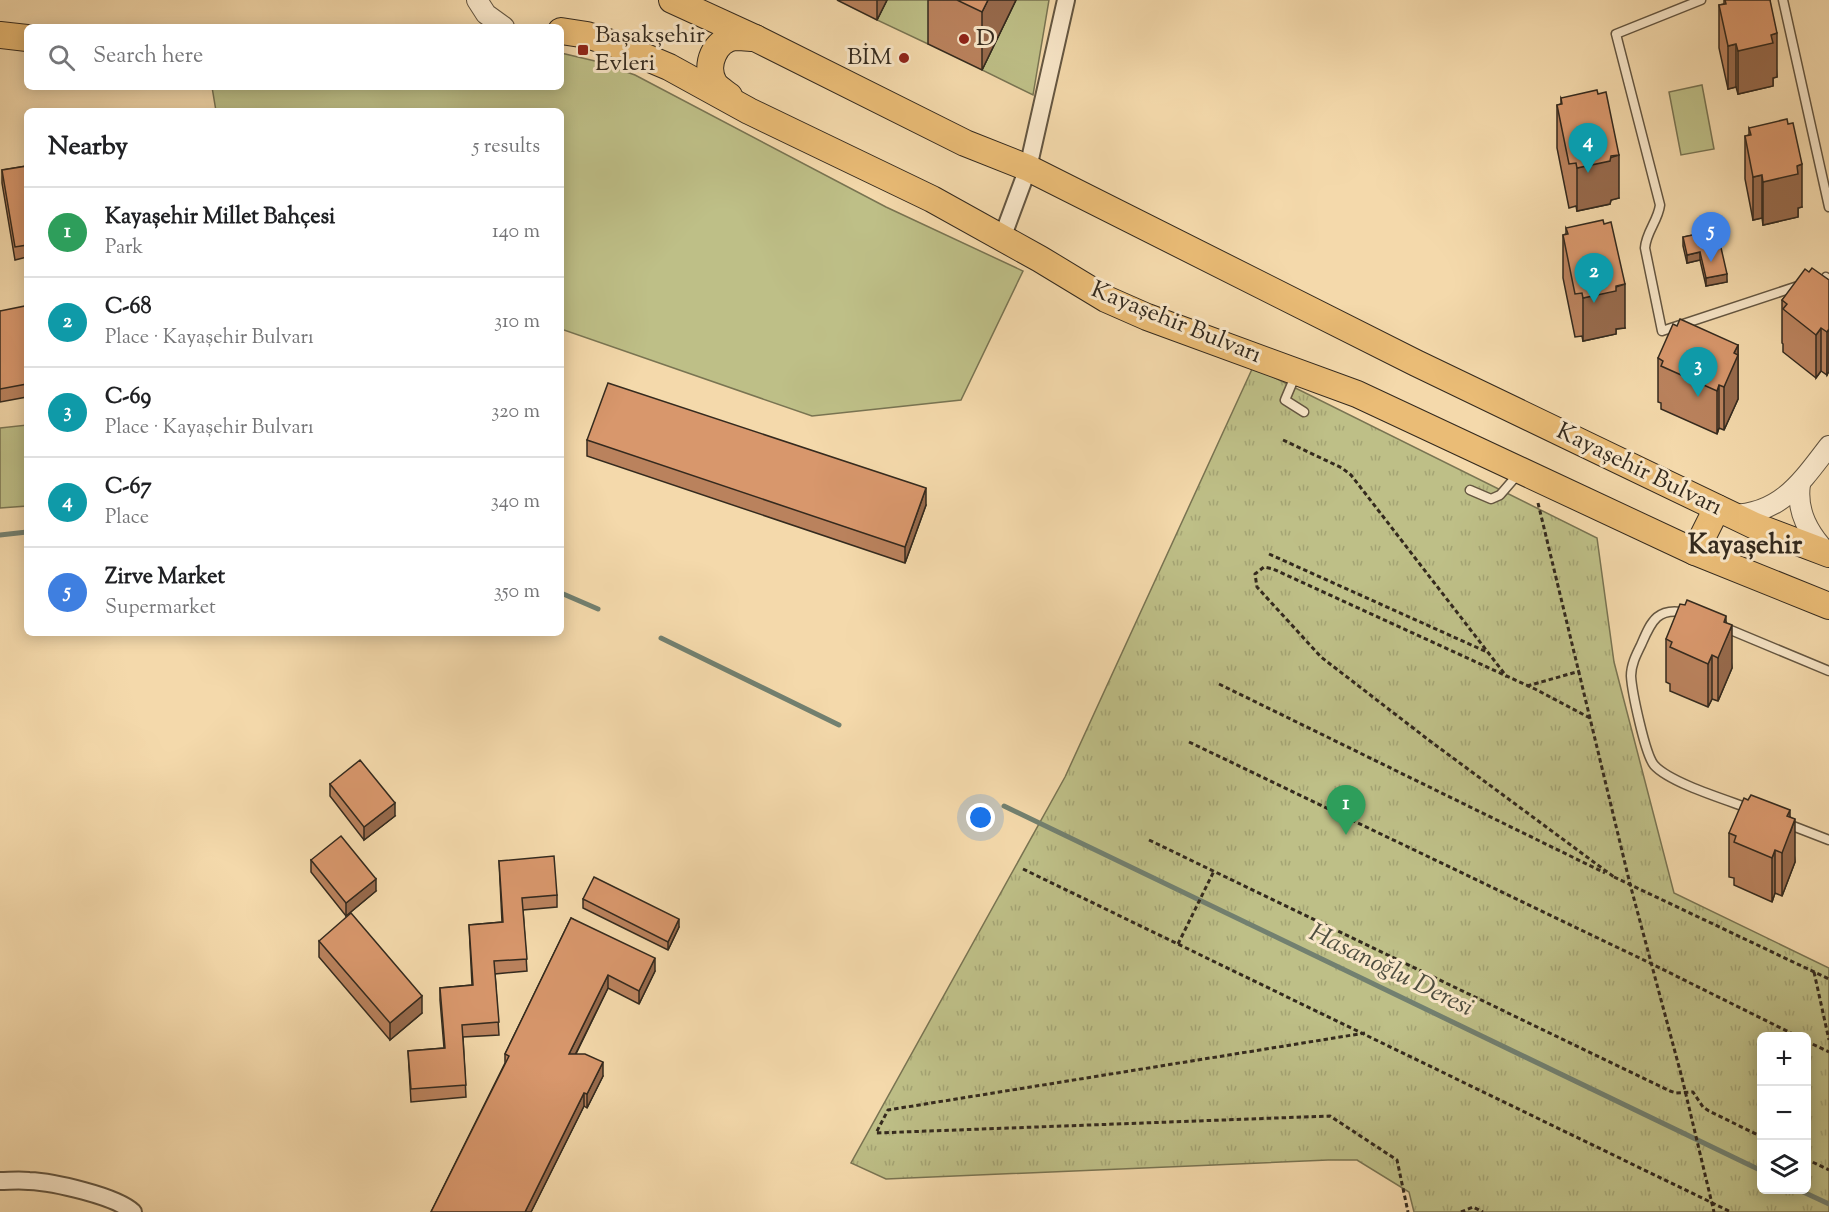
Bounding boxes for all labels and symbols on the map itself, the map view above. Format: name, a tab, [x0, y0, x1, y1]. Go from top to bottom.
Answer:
place label: Başakşehir Evleri	[595, 19, 705, 81]
place label: D	[976, 22, 995, 56]
marker: D	[957, 32, 971, 46]
place label: BİM	[847, 41, 892, 75]
marker: Başakşehir Evleri	[576, 43, 590, 57]
marker: BİM	[897, 51, 911, 65]
pin: 4	[1568, 124, 1608, 173]
pin: 5	[1692, 212, 1730, 262]
pin: 2	[1574, 254, 1614, 303]
street label: Kayaşehir Bulvarı	[1086, 273, 1266, 373]
pin: 3	[1678, 348, 1718, 397]
street label: Kayaşehir Bulvarı	[1550, 415, 1728, 525]
district label: Kayaşehir	[1688, 527, 1803, 566]
pin: 1	[1326, 786, 1366, 835]
your location	[966, 803, 995, 832]
water label: Hasanoğlu Deresi	[1303, 915, 1479, 1027]

